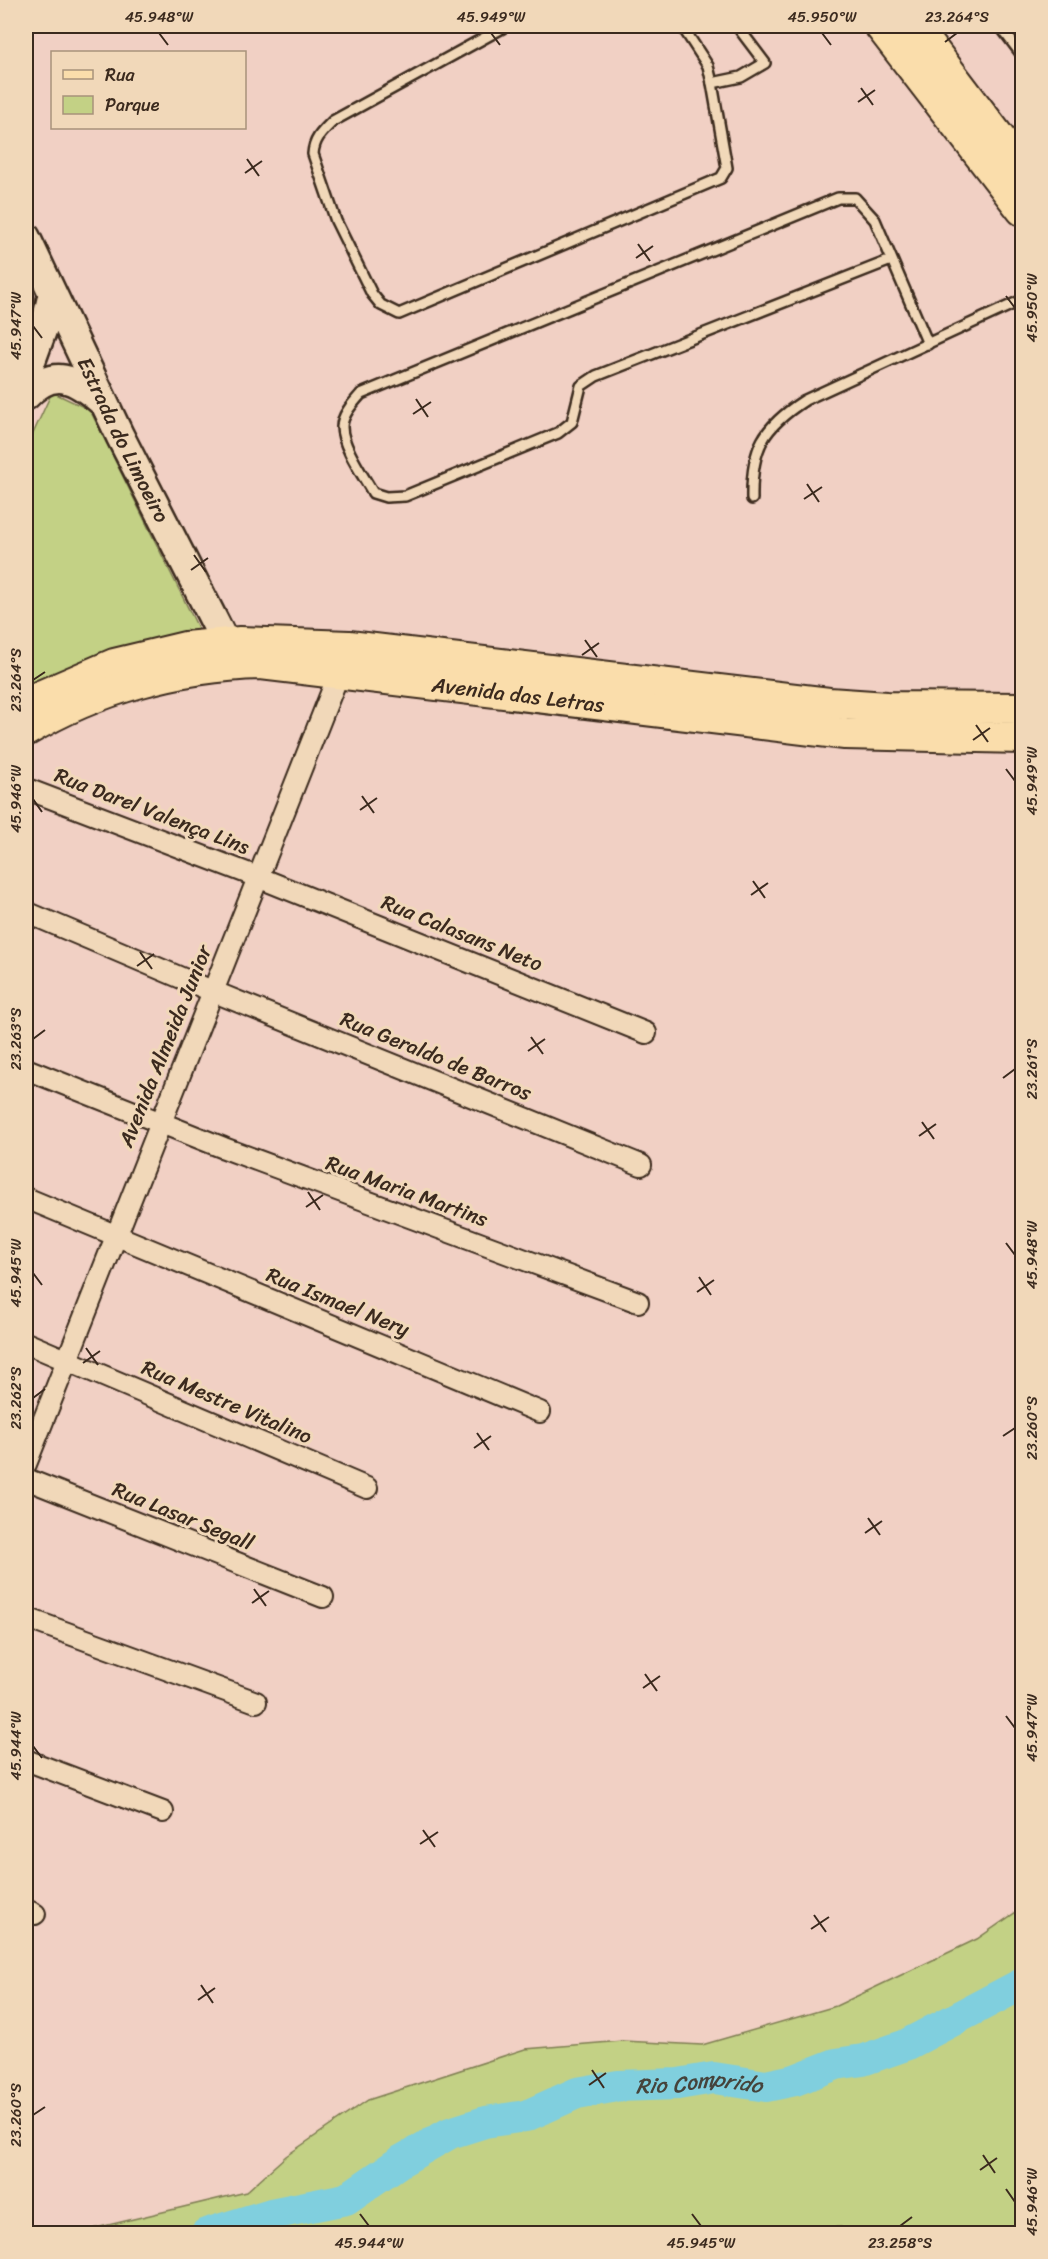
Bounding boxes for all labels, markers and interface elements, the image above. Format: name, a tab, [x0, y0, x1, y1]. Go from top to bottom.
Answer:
text: 45.948°W	[125, 4, 194, 30]
text: 45.949°W	[457, 4, 526, 30]
text: 45.950°W	[788, 4, 857, 30]
text: 23.264°S	[925, 4, 989, 30]
legend	[51, 51, 246, 129]
text: Rua	[105, 59, 136, 91]
text: Parque	[105, 89, 160, 121]
text: 45.950°W	[1019, 273, 1045, 342]
text: 45.947°W	[3, 291, 29, 360]
street label: Estrada do Limoeiro	[66, 350, 180, 530]
text: 23.264°S	[3, 648, 29, 712]
street label: Avenida das Letras	[429, 666, 607, 724]
text: 45.949°W	[1019, 746, 1045, 815]
street label: Rua Darel Valença Lins	[49, 756, 255, 866]
text: 45.946°W	[3, 764, 29, 833]
street label: Rua Calasans Neto	[375, 883, 549, 983]
street label: Avenida Almeida Junior	[107, 938, 223, 1154]
street label: Rua Geraldo de Barros	[335, 1000, 538, 1112]
text: 23.263°S	[3, 1007, 29, 1070]
text: 23.261°S	[1019, 1038, 1045, 1099]
street label: Rua Maria Martins	[320, 1144, 494, 1238]
text: 45.948°W	[1019, 1220, 1045, 1289]
text: 45.945°W	[3, 1238, 29, 1307]
street label: Rua Ismael Nery	[261, 1256, 416, 1348]
street label: Rua Mestre Vitalino	[136, 1349, 319, 1455]
text: 23.262°S	[3, 1366, 29, 1430]
text: 23.260°S	[1019, 1395, 1045, 1460]
street label: Rua Lasar Segall	[107, 1470, 260, 1562]
text: 45.947°W	[1019, 1693, 1045, 1762]
text: 45.944°W	[3, 1711, 29, 1781]
water label: Rio Comprido	[635, 2058, 767, 2105]
text: 23.260°S	[3, 2082, 29, 2147]
text: 45.946°W	[1019, 2167, 1045, 2236]
text: 45.944°W	[334, 2230, 404, 2256]
text: 45.945°W	[667, 2230, 736, 2256]
text: 23.258°S	[868, 2230, 933, 2256]

